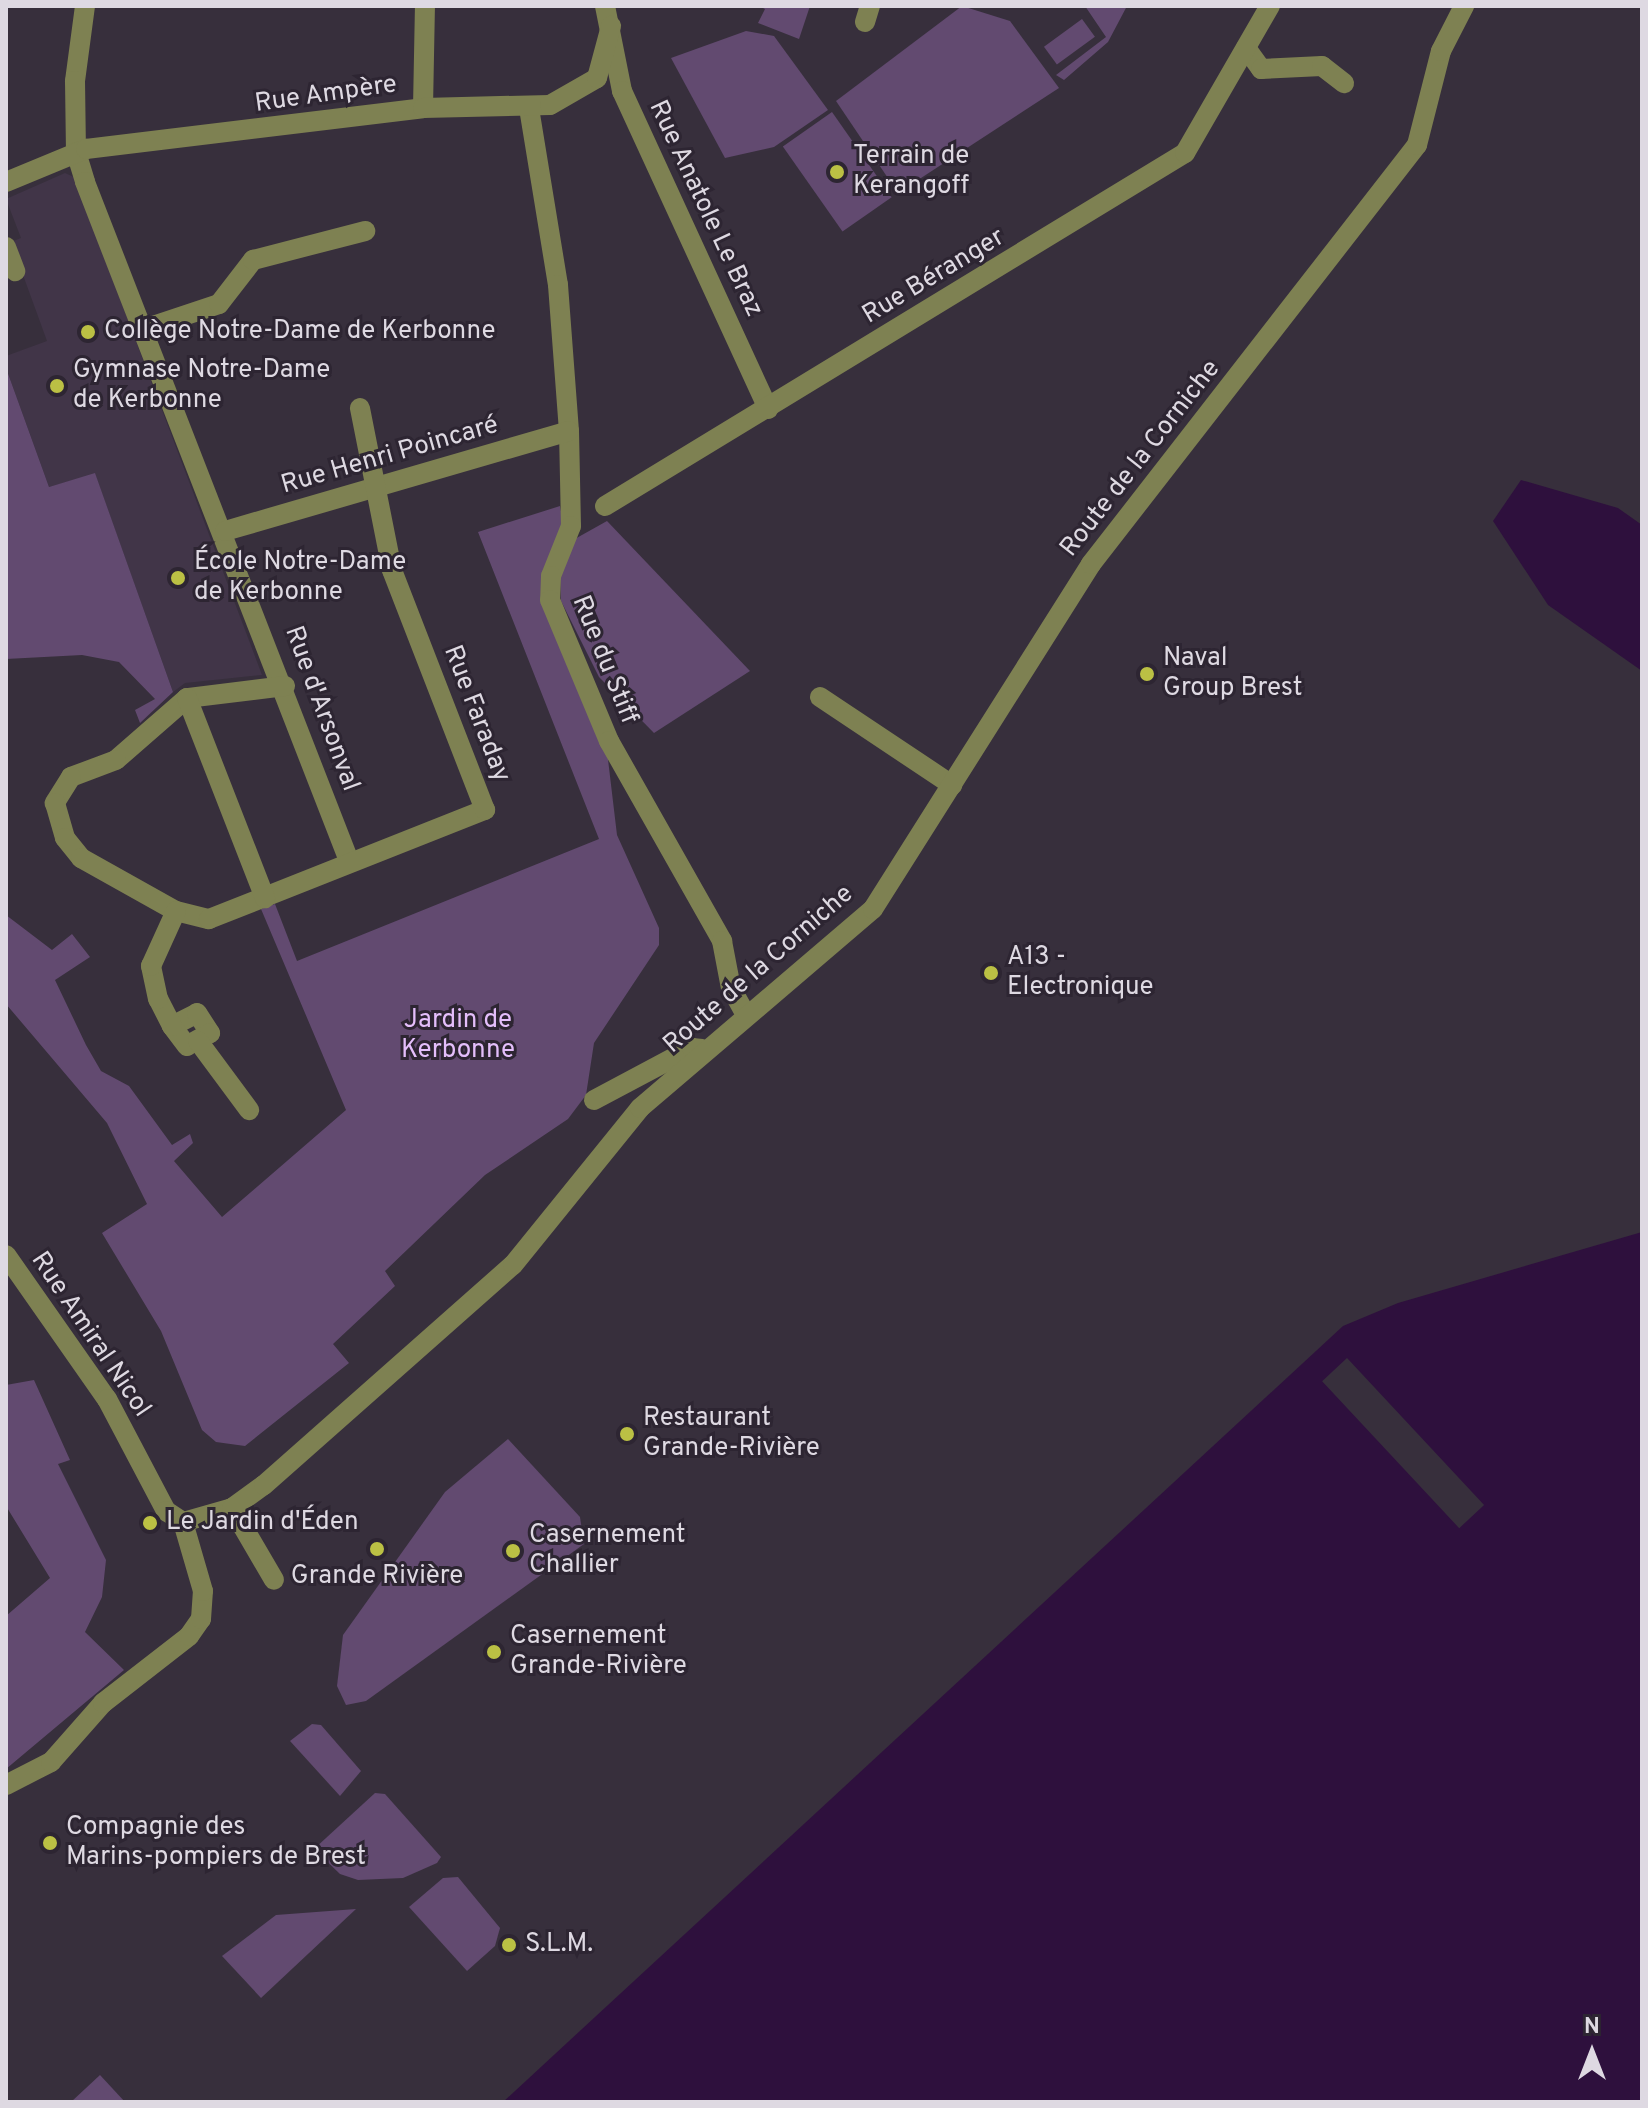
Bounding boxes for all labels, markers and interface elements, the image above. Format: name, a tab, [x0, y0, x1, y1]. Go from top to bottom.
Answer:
street label: Rue Ampère	[252, 70, 400, 120]
street label: Rue Anatole Le Braz	[641, 95, 769, 323]
place label: Terrain de Kerangoff	[853, 141, 969, 202]
marker: Terrain de Kerangoff	[828, 163, 846, 181]
street label: Rue Béranger	[857, 222, 1011, 332]
place label: Collège Notre-Dame de Kerbonne	[104, 316, 496, 348]
marker: Collège Notre-Dame de Kerbonne	[79, 323, 97, 341]
street label: Route de la Corniche	[1054, 354, 1228, 564]
place label: Gymnase Notre-Dame de Kerbonne	[73, 355, 330, 416]
marker: Gymnase Notre-Dame de Kerbonne	[48, 377, 66, 395]
street label: Rue Henri Poincaré	[278, 410, 502, 502]
place label: École Notre-Dame de Kerbonne	[194, 547, 406, 608]
marker: École Notre-Dame de Kerbonne	[169, 569, 187, 587]
street label: Rue du Stiff	[564, 591, 644, 729]
street label: Rue d'Arsonval	[277, 622, 365, 796]
street label: Rue Faraday	[436, 641, 516, 787]
place label: Naval Group Brest	[1163, 643, 1303, 704]
marker: Naval Group Brest	[1138, 665, 1156, 683]
street label: Route de la Corniche	[658, 879, 860, 1061]
place label: A13 - Electronique	[1007, 942, 1154, 1004]
marker: A13 - Electronique	[982, 964, 1000, 982]
park label: Jardin de Kerbonne	[401, 1005, 515, 1066]
street label: Rue Amiral Nicol	[23, 1246, 157, 1424]
place label: Restaurant Grande-Rivière	[643, 1403, 820, 1464]
marker: Restaurant Grande-Rivière	[618, 1425, 636, 1443]
place label: Le Jardin d'Éden	[166, 1507, 359, 1539]
marker: Le Jardin d'Éden	[141, 1514, 159, 1532]
place label: Casernement Challier	[529, 1520, 686, 1582]
marker: Grande Rivière	[368, 1540, 386, 1558]
marker: Casernement Challier	[504, 1542, 522, 1560]
place label: Grande Rivière	[291, 1561, 463, 1593]
place label: Casernement Grande-Rivière	[510, 1621, 687, 1682]
marker: Casernement Grande-Rivière	[485, 1643, 503, 1661]
place label: Compagnie des Marins-pompiers de Brest	[66, 1812, 366, 1874]
marker: Compagnie des Marins-pompiers de Brest	[41, 1834, 59, 1852]
place label: S.L.M.	[525, 1929, 593, 1961]
marker: S.L.M.	[500, 1936, 518, 1954]
north arrow	[1552, 2012, 1632, 2092]
text: N	[1584, 2014, 1600, 2041]

